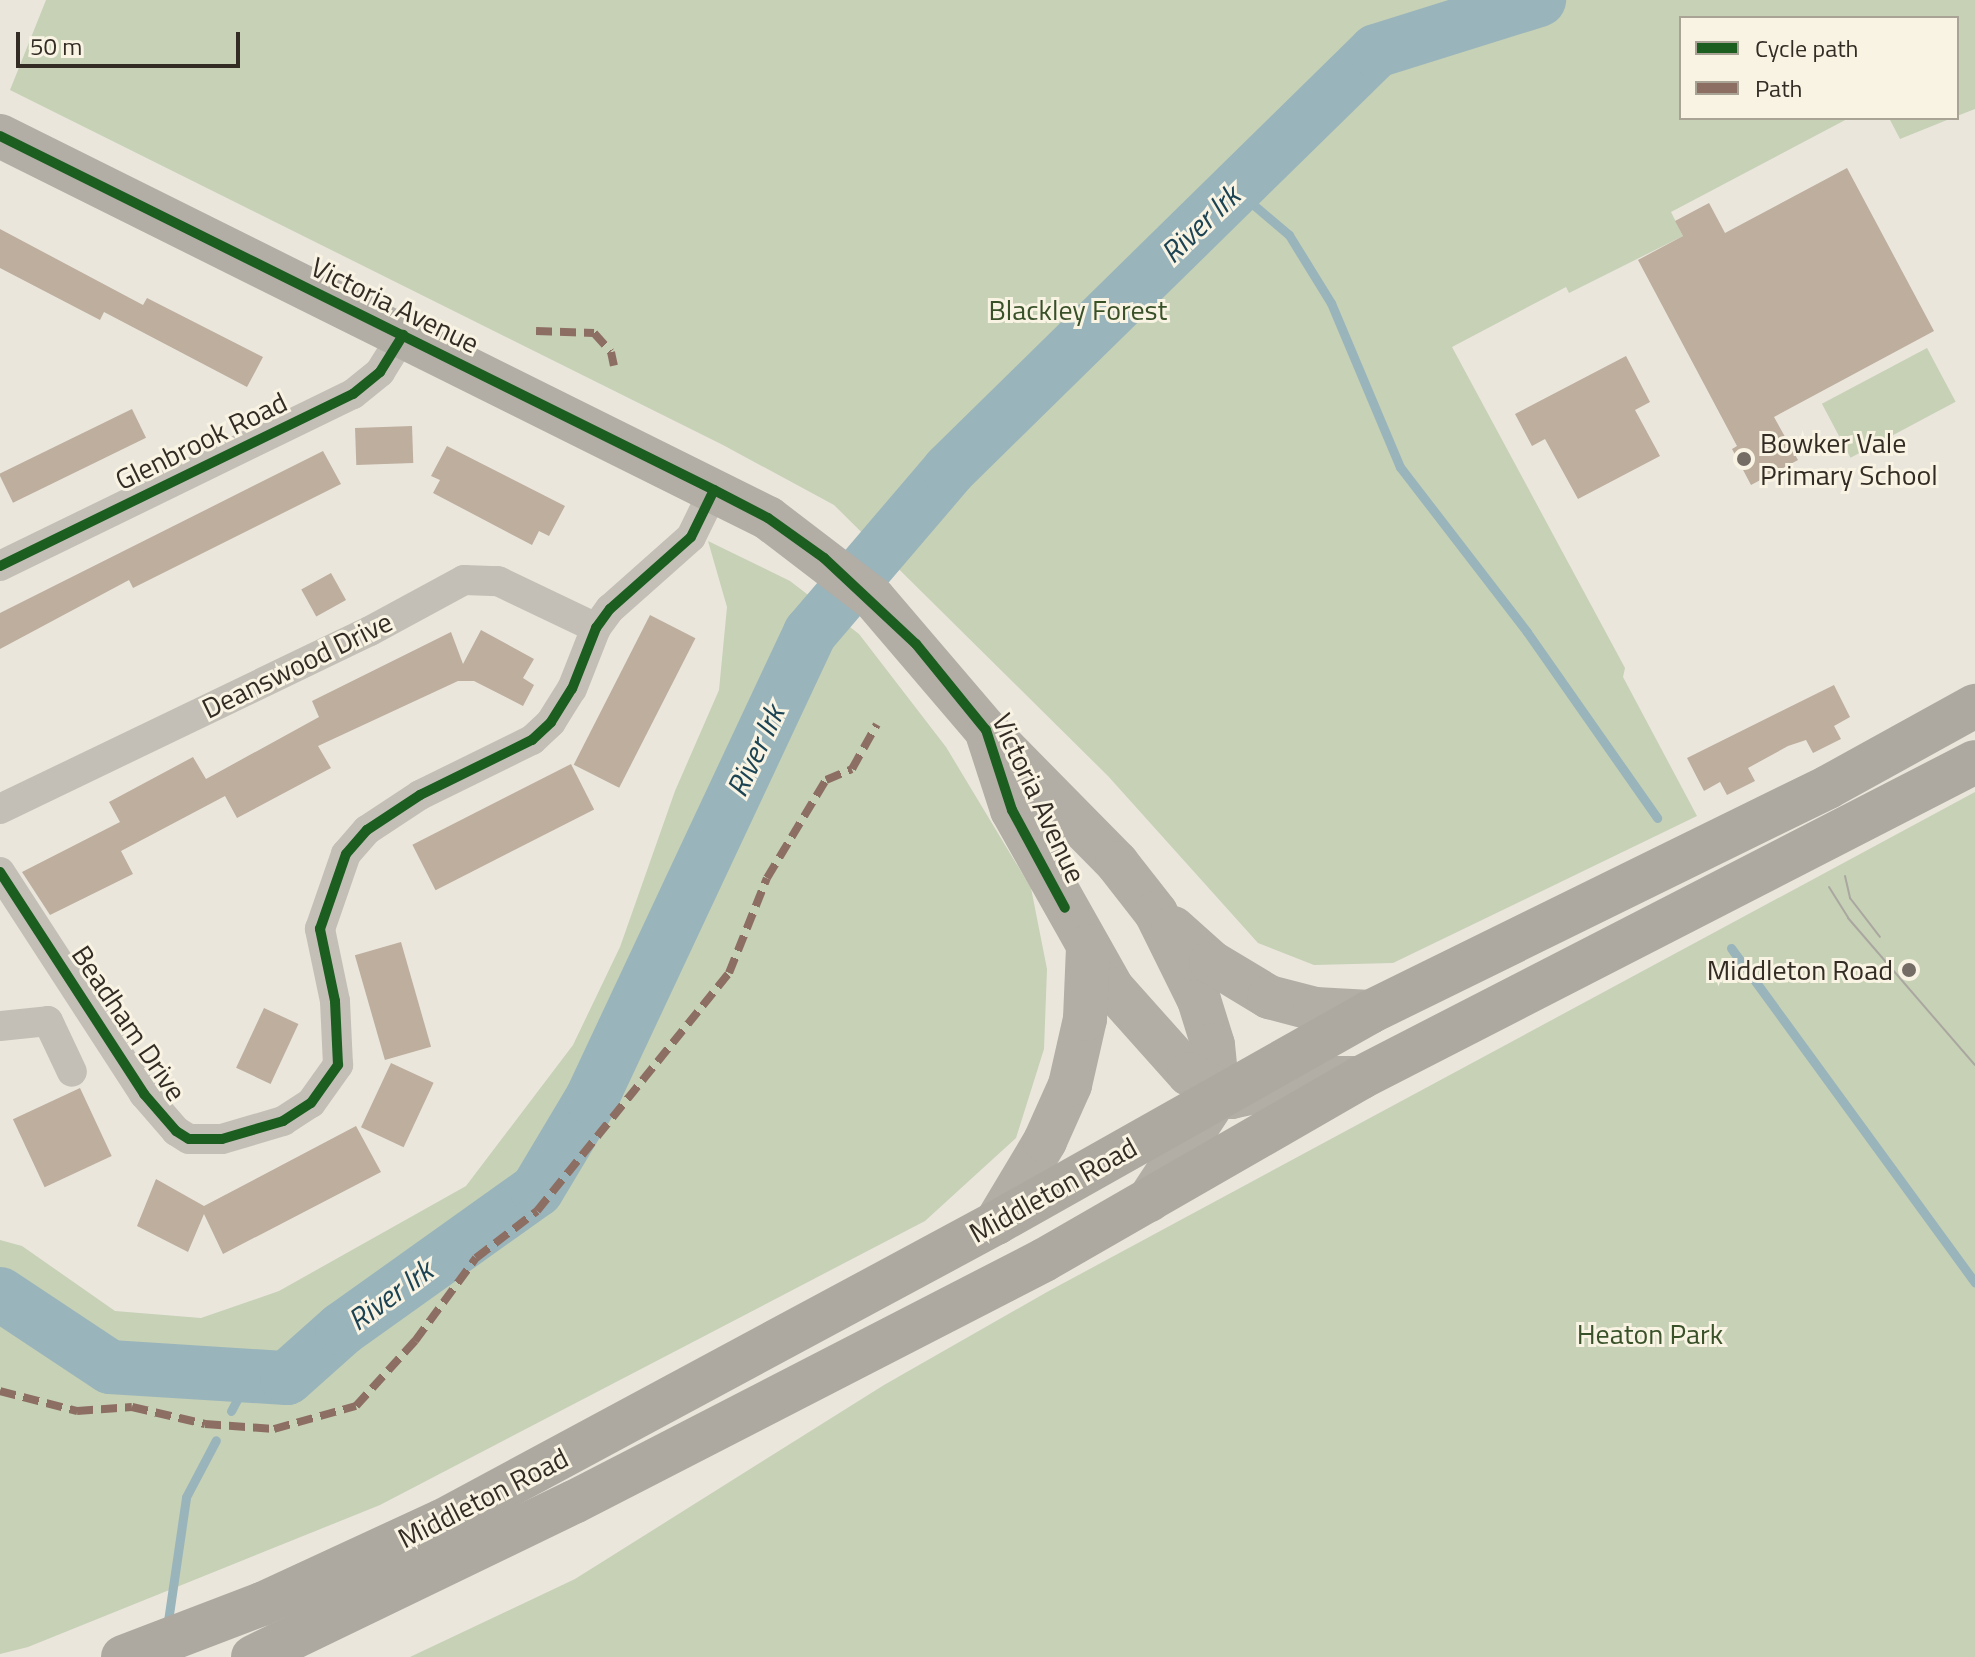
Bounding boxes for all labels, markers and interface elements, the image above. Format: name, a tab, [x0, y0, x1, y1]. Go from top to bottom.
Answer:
scale bar	[20, 16, 244, 66]
legend	[1679, 16, 1959, 120]
text: 50 m	[30, 28, 82, 64]
text: Cycle path	[1755, 30, 1858, 66]
text: Path	[1755, 70, 1802, 106]
water label: River Irk	[1153, 178, 1247, 270]
street label: Victoria Avenue	[305, 250, 485, 360]
park label: Blackley Forest	[989, 293, 1167, 327]
street label: Glenbrook Road	[110, 385, 292, 497]
place label: Bowker Vale Primary School	[1760, 426, 1938, 492]
marker: Bowker Vale Primary School	[1735, 450, 1753, 468]
street label: Deanswood Drive	[197, 604, 397, 726]
water label: River Irk	[718, 700, 792, 802]
street label: Victoria Avenue	[985, 708, 1093, 888]
street label: Beadham Drive	[65, 939, 193, 1107]
place label: Middleton Road	[1707, 953, 1893, 987]
marker: Middleton Road	[1900, 961, 1918, 979]
street label: Middleton Road	[963, 1130, 1143, 1250]
water label: River Irk	[341, 1252, 439, 1338]
park label: Heaton Park	[1577, 1317, 1723, 1351]
street label: Middleton Road	[392, 1441, 574, 1555]

